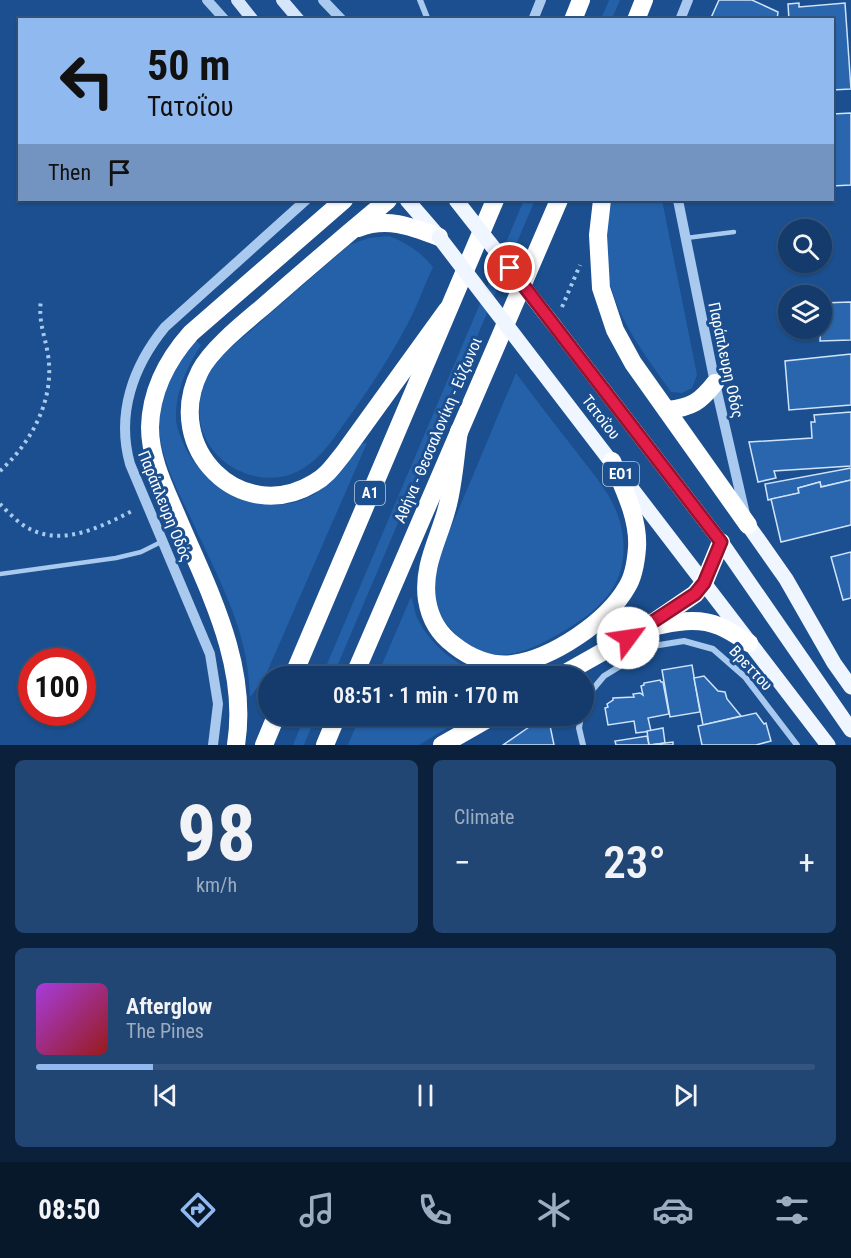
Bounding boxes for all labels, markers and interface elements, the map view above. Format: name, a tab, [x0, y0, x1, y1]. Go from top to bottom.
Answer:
text: 50 m	[147, 41, 230, 90]
icon: left	[48, 42, 126, 120]
text: Τατοΐου	[147, 91, 233, 123]
icon: arrive	[103, 156, 136, 189]
text: Then	[48, 160, 91, 185]
map controls	[778, 219, 832, 339]
button: search	[778, 219, 832, 273]
pin	[484, 242, 535, 293]
icon: arrive	[493, 251, 526, 284]
button: layers	[778, 285, 832, 339]
street label: Παράπλευρη Οδός	[704, 300, 748, 420]
street label: Αθήνα - Θεσσαλονίκη - Εύζωνοι	[390, 334, 486, 526]
street label: Τατοΐου	[578, 391, 624, 443]
street label: Παράπλευρη Οδός	[134, 448, 196, 564]
road number: ΕΟ1	[603, 462, 639, 486]
road number: Α1	[355, 481, 385, 505]
position arrow	[596, 606, 660, 670]
street label: Βρεττου	[725, 642, 777, 694]
speed limit sign: 100	[18, 648, 96, 726]
text: 08:51 · 1 min · 170 m	[333, 683, 519, 708]
text: 98	[177, 788, 256, 879]
text: Climate	[454, 805, 514, 829]
text: 23°	[603, 836, 666, 889]
text: −	[454, 843, 471, 882]
text: +	[799, 843, 815, 882]
text: km/h	[196, 873, 237, 897]
text: Afterglow	[126, 994, 212, 1019]
text: The Pines	[126, 1019, 204, 1043]
icon: previous	[149, 1079, 182, 1112]
icon: pause	[409, 1079, 442, 1112]
icon: next	[669, 1079, 702, 1112]
icon: directions	[177, 1189, 219, 1231]
icon: music	[296, 1189, 338, 1231]
icon: phone	[414, 1189, 456, 1231]
icon: climate	[533, 1189, 575, 1231]
icon: car	[652, 1189, 694, 1231]
icon: filters	[771, 1189, 813, 1231]
text: 08:50	[38, 1194, 100, 1226]

